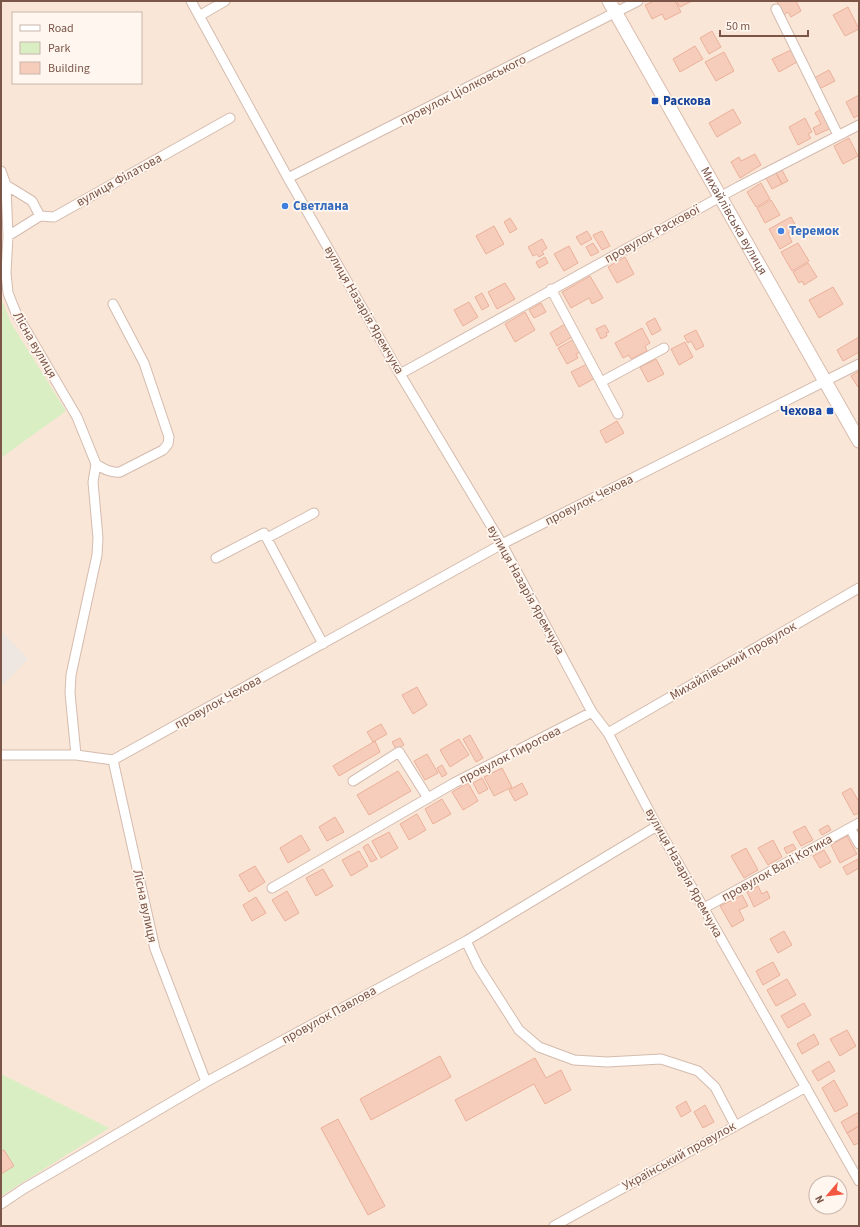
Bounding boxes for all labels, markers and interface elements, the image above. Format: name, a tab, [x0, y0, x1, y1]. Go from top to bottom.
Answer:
legend	[12, 12, 142, 84]
scale bar	[720, 12, 808, 38]
text: 50 m	[726, 18, 750, 35]
text: Road	[48, 20, 74, 37]
text: Park	[48, 40, 70, 57]
street label: провулок Ціолковського	[397, 50, 529, 130]
text: Building	[48, 60, 90, 77]
place label: Раскова	[663, 92, 711, 110]
marker: Раскова	[650, 96, 660, 106]
street label: вулиця Філатова	[73, 149, 165, 211]
street label: Михайлівська вулиця	[696, 164, 772, 278]
place label: Светлана	[293, 197, 349, 215]
street label: провулок Раскової	[601, 200, 704, 268]
marker: Светлана	[280, 201, 290, 211]
place label: Теремок	[789, 222, 840, 240]
marker: Теремок	[776, 226, 786, 236]
street label: вулиця Назарія Яремчука	[320, 242, 408, 378]
street label: Лісна вулиця	[9, 308, 61, 382]
place label: Чехова	[780, 402, 822, 420]
marker: Чехова	[825, 406, 835, 416]
street label: провулок Чехова	[542, 470, 636, 530]
street label: вулиця Назарія Яремчука	[483, 522, 569, 658]
street label: Михайлівський провулок	[666, 617, 800, 705]
street label: провулок Чехова	[171, 671, 265, 733]
street label: провулок Пирогова	[456, 722, 564, 788]
street label: вулиця Назарія Яремчука	[641, 805, 727, 941]
street label: провулок Валі Котика	[718, 830, 836, 906]
street label: Лісна вулиця	[128, 868, 162, 944]
street label: провулок Павлова	[278, 982, 380, 1048]
street label: Український провулок	[619, 1117, 739, 1195]
north arrow	[808, 1175, 848, 1215]
text: N	[811, 1193, 828, 1206]

